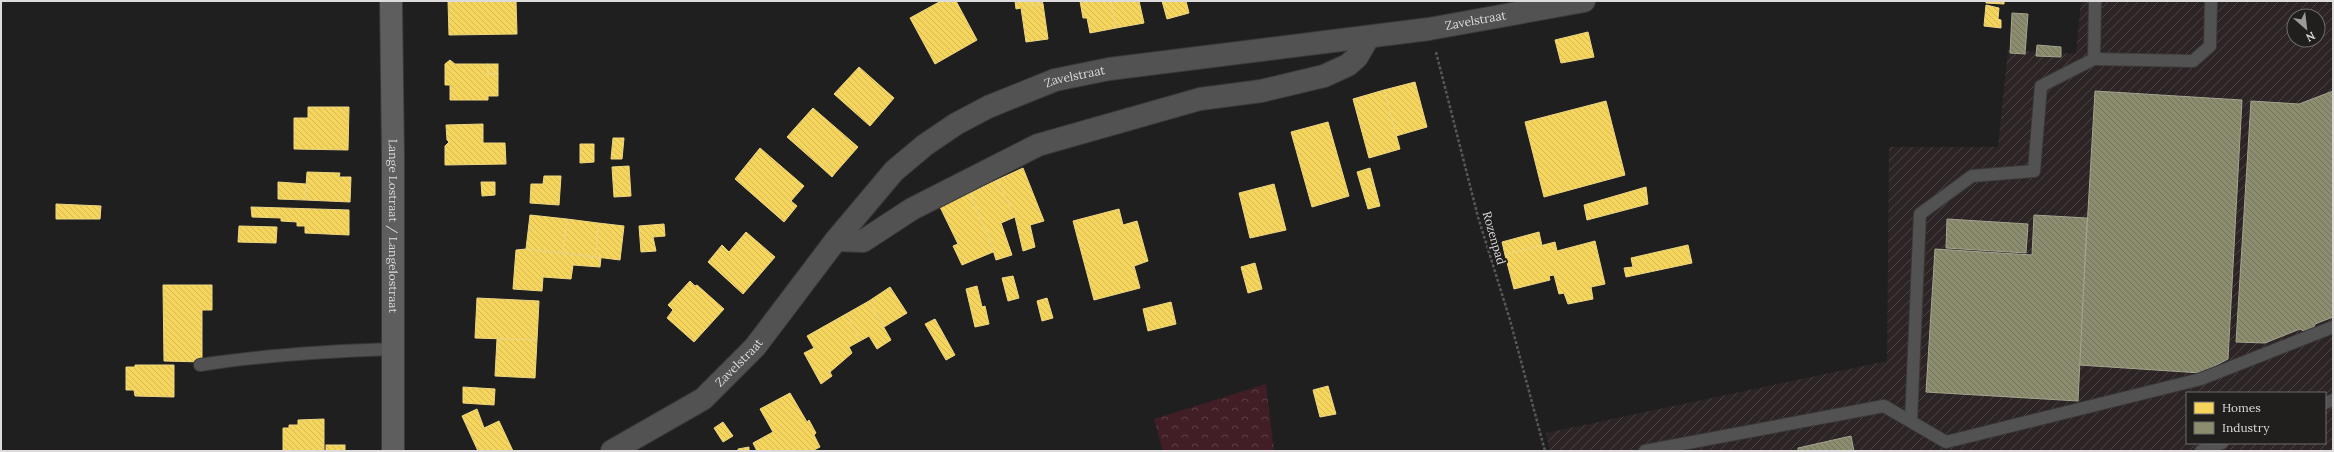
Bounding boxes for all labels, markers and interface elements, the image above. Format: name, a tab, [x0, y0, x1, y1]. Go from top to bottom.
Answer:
street label: Zavelstraat	[1444, 7, 1507, 33]
north arrow	[2286, 8, 2326, 48]
text: N	[2303, 29, 2318, 45]
street label: Zavelstraat	[1042, 62, 1106, 91]
street label: Lange Lostraat / Langelostraat	[385, 139, 401, 313]
street label: Rozenpad	[1480, 209, 1509, 266]
street label: Zavelstraat	[712, 335, 766, 389]
legend	[2186, 392, 2326, 444]
text: Homes	[2222, 400, 2261, 415]
text: Industry	[2222, 420, 2270, 435]

